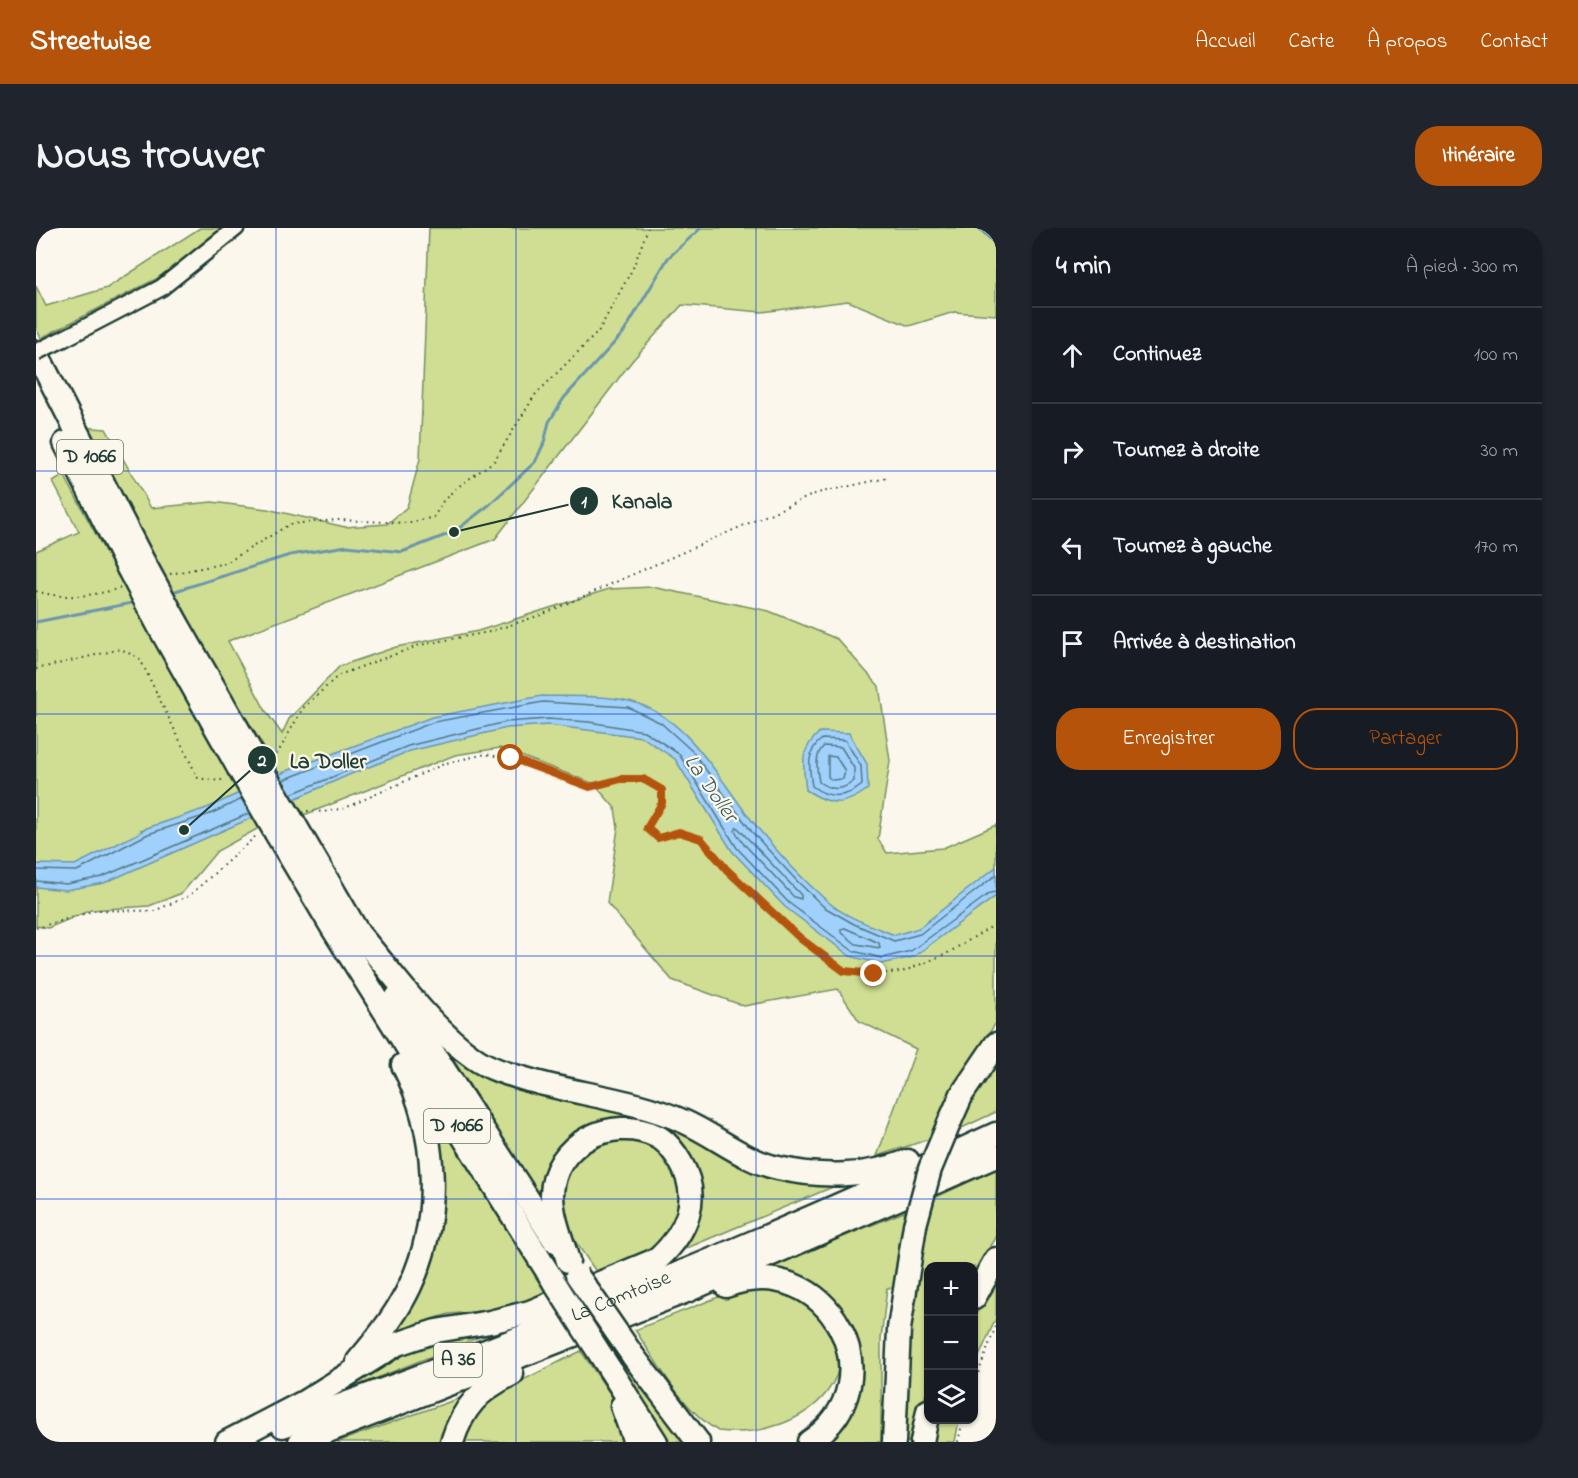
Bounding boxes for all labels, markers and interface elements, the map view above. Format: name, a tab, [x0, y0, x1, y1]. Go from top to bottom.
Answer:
text: Streetwise	[30, 22, 151, 63]
text: Accueil	[1195, 27, 1256, 57]
text: Carte	[1289, 27, 1334, 57]
text: À propos	[1367, 27, 1447, 57]
text: Contact	[1480, 27, 1548, 57]
text: Nous trouver	[36, 126, 264, 187]
button: Itinéraire	[1415, 126, 1542, 186]
text: 4 min	[1056, 248, 1111, 286]
text: À pied · 300 m	[1406, 253, 1518, 282]
icon: ahead	[1056, 339, 1089, 372]
text: Continuez	[1113, 339, 1201, 371]
text: 100 m	[1474, 341, 1518, 370]
icon: right	[1056, 435, 1089, 468]
text: Tournez à droite	[1113, 435, 1259, 467]
text: 30 m	[1481, 437, 1518, 466]
road number: D 1066	[57, 440, 123, 474]
callout: Kanala	[569, 481, 684, 521]
text: Kanala	[612, 487, 673, 519]
text: 1	[581, 490, 587, 516]
icon: left	[1056, 531, 1089, 564]
text: Tournez à gauche	[1113, 531, 1272, 563]
text: 170 m	[1474, 533, 1518, 562]
icon: arrive	[1056, 627, 1089, 660]
text: Arrivée à destination	[1113, 627, 1296, 659]
button: Enregistrer	[1056, 708, 1281, 770]
button: Partager	[1293, 708, 1518, 770]
callout: La Doller	[247, 740, 378, 780]
route start	[497, 744, 523, 770]
text: La Doller	[290, 747, 367, 779]
water label: La Doller	[675, 748, 747, 832]
text: 2	[257, 749, 267, 775]
route end	[860, 960, 886, 986]
road number: D 1066	[424, 1109, 490, 1143]
map controls	[924, 1262, 978, 1424]
button: +	[924, 1262, 978, 1316]
street label: La Comtoise	[567, 1263, 676, 1331]
button: −	[924, 1316, 978, 1370]
road number: A 36	[434, 1343, 482, 1377]
button: layers	[924, 1370, 978, 1424]

